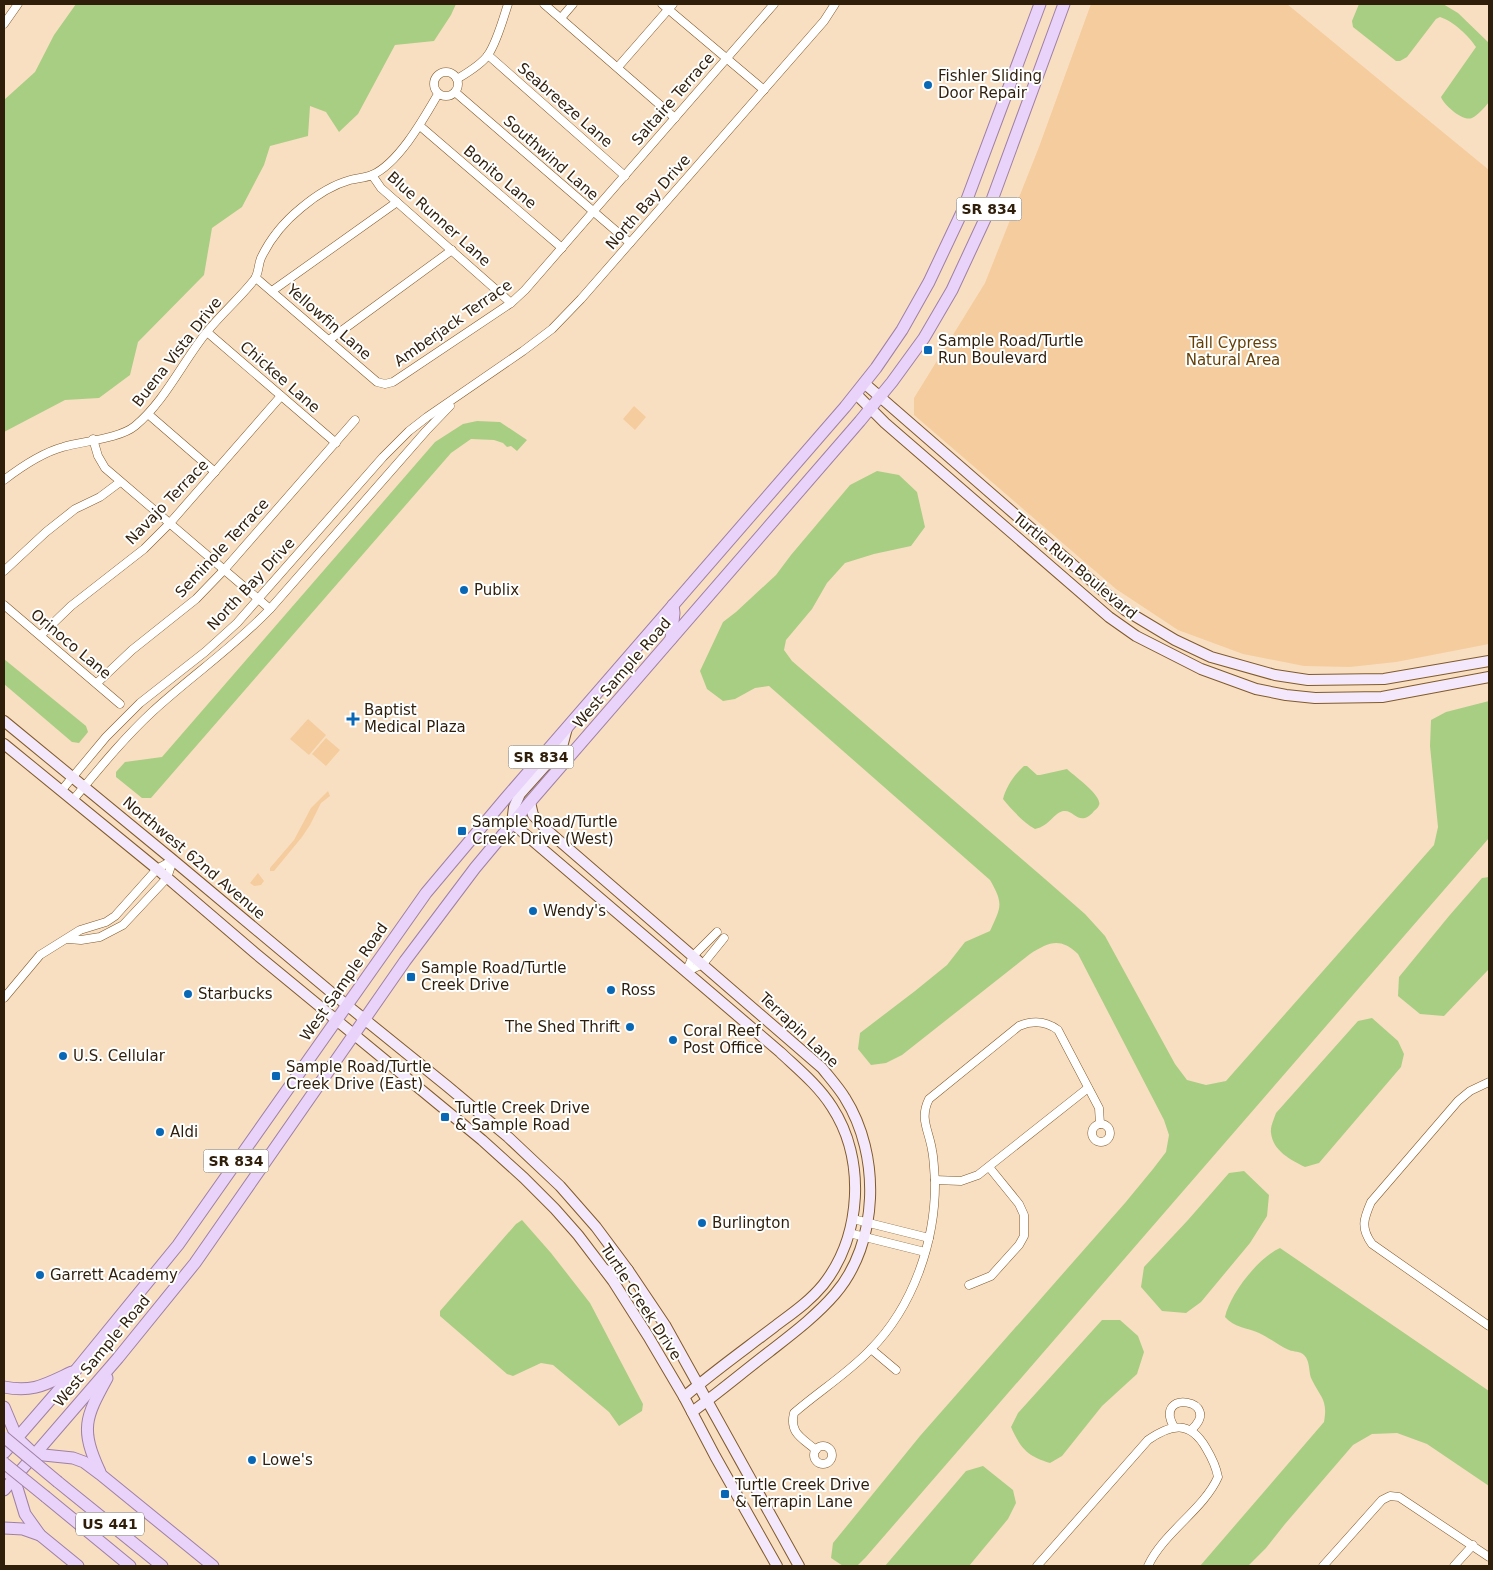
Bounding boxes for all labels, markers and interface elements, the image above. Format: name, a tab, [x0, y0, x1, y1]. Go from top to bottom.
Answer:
street label: Saltaire Terrace	[628, 49, 718, 149]
street label: Seabreeze Lane	[514, 59, 616, 151]
place label: Fishler Sliding Door Repair	[938, 67, 1042, 102]
marker: Fishler Sliding Door Repair	[922, 79, 934, 91]
street label: Southwind Lane	[500, 112, 602, 204]
street label: Bonito Lane	[460, 141, 540, 213]
street label: North Bay Drive	[602, 151, 694, 253]
street label: Blue Runner Lane	[384, 168, 494, 270]
road number: SR 834	[956, 198, 1022, 220]
street label: Amberjack Terrace	[391, 276, 515, 370]
street label: Yellowfin Lane	[282, 280, 375, 364]
street label: Buena Vista Drive	[129, 294, 225, 410]
place label: Sample Road/Turtle Run Boulevard	[938, 332, 1084, 367]
park label: Tall Cypress Natural Area	[1186, 334, 1280, 369]
street label: Chickee Lane	[236, 337, 324, 417]
marker: Sample Road/Turtle Run Boulevard	[922, 344, 934, 356]
street label: Navajo Terrace	[122, 456, 212, 548]
street label: Seminole Terrace	[171, 495, 273, 601]
street label: Turtle Run Boulevard	[1009, 508, 1141, 623]
street label: North Bay Drive	[204, 534, 298, 634]
place label: Publix	[474, 581, 519, 599]
marker: Publix	[458, 584, 470, 596]
street label: Orinoco Lane	[27, 605, 115, 683]
street label: West Sample Road	[569, 614, 675, 732]
place label: Baptist Medical Plaza	[364, 701, 466, 736]
marker: Baptist Medical Plaza	[346, 712, 360, 726]
road number: SR 834	[508, 746, 574, 769]
street label: Northwest 62nd Avenue	[119, 793, 269, 923]
place label: Sample Road/Turtle Creek Drive (West)	[472, 813, 618, 848]
marker: Sample Road/Turtle Creek Drive (West)	[456, 825, 468, 837]
place label: Wendy's	[543, 902, 606, 920]
marker: Wendy's	[527, 905, 539, 917]
street label: West Sample Road	[296, 919, 392, 1045]
place label: Sample Road/Turtle Creek Drive	[421, 959, 567, 994]
marker: Sample Road/Turtle Creek Drive	[405, 971, 417, 983]
place label: Ross	[621, 981, 656, 999]
marker: Ross	[605, 984, 617, 996]
place label: Starbucks	[198, 985, 273, 1003]
marker: Starbucks	[182, 988, 194, 1000]
street label: Terrapin Lane	[755, 988, 842, 1071]
place label: The Shed Thrift	[504, 1018, 620, 1036]
marker: The Shed Thrift	[624, 1021, 636, 1033]
place label: Coral Reef Post Office	[683, 1022, 763, 1057]
marker: Coral Reef Post Office	[667, 1034, 679, 1046]
place label: U.S. Cellular	[73, 1047, 166, 1065]
marker: U.S. Cellular	[57, 1050, 69, 1062]
place label: Sample Road/Turtle Creek Drive (East)	[286, 1058, 432, 1093]
marker: Sample Road/Turtle Creek Drive (East)	[270, 1070, 282, 1082]
place label: Turtle Creek Drive & Sample Road	[454, 1099, 590, 1134]
marker: Turtle Creek Drive & Sample Road	[439, 1111, 451, 1123]
place label: Aldi	[170, 1123, 198, 1141]
marker: Aldi	[154, 1126, 166, 1138]
road number: SR 834	[204, 1150, 268, 1172]
place label: Burlington	[712, 1214, 790, 1232]
marker: Burlington	[696, 1217, 708, 1229]
street label: Turtle Creek Drive	[596, 1240, 685, 1363]
place label: Garrett Academy	[50, 1266, 178, 1284]
marker: Garrett Academy	[34, 1269, 46, 1281]
street label: West Sample Road	[50, 1291, 154, 1411]
place label: Lowe's	[262, 1451, 313, 1469]
marker: Lowe's	[246, 1454, 258, 1466]
place label: Turtle Creek Drive & Terrapin Lane	[734, 1476, 870, 1511]
marker: Turtle Creek Drive & Terrapin Lane	[719, 1488, 731, 1500]
road number: US 441	[76, 1512, 144, 1536]

